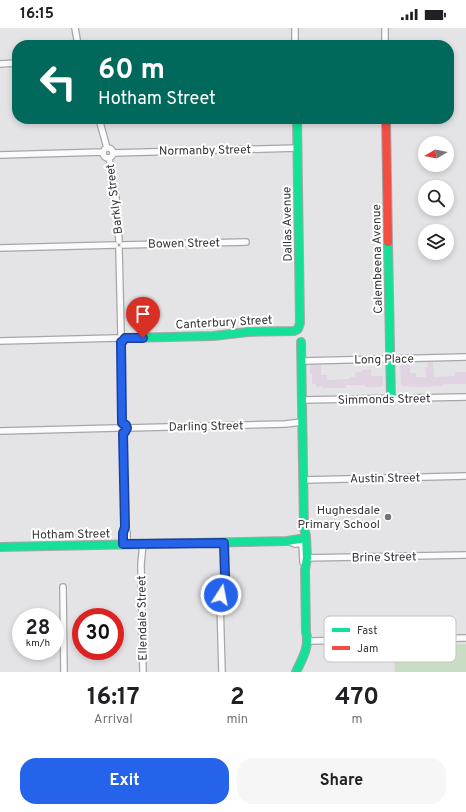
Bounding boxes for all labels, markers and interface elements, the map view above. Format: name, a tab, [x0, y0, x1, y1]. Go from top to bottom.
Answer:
text: 16:15	[20, 5, 54, 24]
text: 60 m	[98, 53, 165, 89]
icon: left	[32, 56, 84, 108]
text: Hotham Street	[98, 88, 216, 111]
north arrow	[418, 136, 454, 172]
map controls	[418, 136, 454, 260]
street label: Normanby Street	[159, 142, 251, 160]
street label: Barkly Street	[103, 163, 127, 235]
button: search	[418, 180, 454, 216]
street label: Dallas Avenue	[279, 186, 297, 262]
street label: Calembeena Avenue	[369, 204, 387, 314]
button: layers	[418, 224, 454, 260]
street label: Bowen Street	[148, 235, 220, 253]
pin	[126, 297, 160, 338]
icon: arrive	[132, 303, 154, 325]
street label: Canterbury Street	[175, 312, 273, 334]
street label: Long Place	[354, 351, 414, 369]
street label: Simmonds Street	[338, 391, 431, 409]
street label: Darling Street	[168, 418, 244, 436]
street label: Austin Street	[350, 470, 420, 488]
place label: Hughesdale Primary School	[298, 503, 380, 533]
marker: Hughesdale Primary School	[383, 512, 393, 522]
street label: Hotham Street	[32, 526, 110, 544]
street label: Brine Street	[351, 549, 417, 567]
position arrow	[200, 574, 242, 616]
street label: Ellendale Street	[134, 575, 152, 661]
speed limit sign: 30	[72, 608, 124, 660]
text: 28	[26, 616, 50, 642]
legend	[324, 616, 456, 662]
text: Fast	[357, 624, 377, 638]
text: km/h	[26, 637, 50, 650]
text: Jam	[357, 642, 378, 656]
text: 16:17	[87, 683, 140, 713]
text: 2	[230, 683, 245, 713]
text: 470	[335, 683, 379, 713]
text: Arrival	[94, 712, 133, 728]
text: min	[226, 712, 248, 728]
text: m	[352, 712, 363, 728]
button: Exit	[20, 758, 229, 804]
button: Share	[237, 758, 446, 804]

